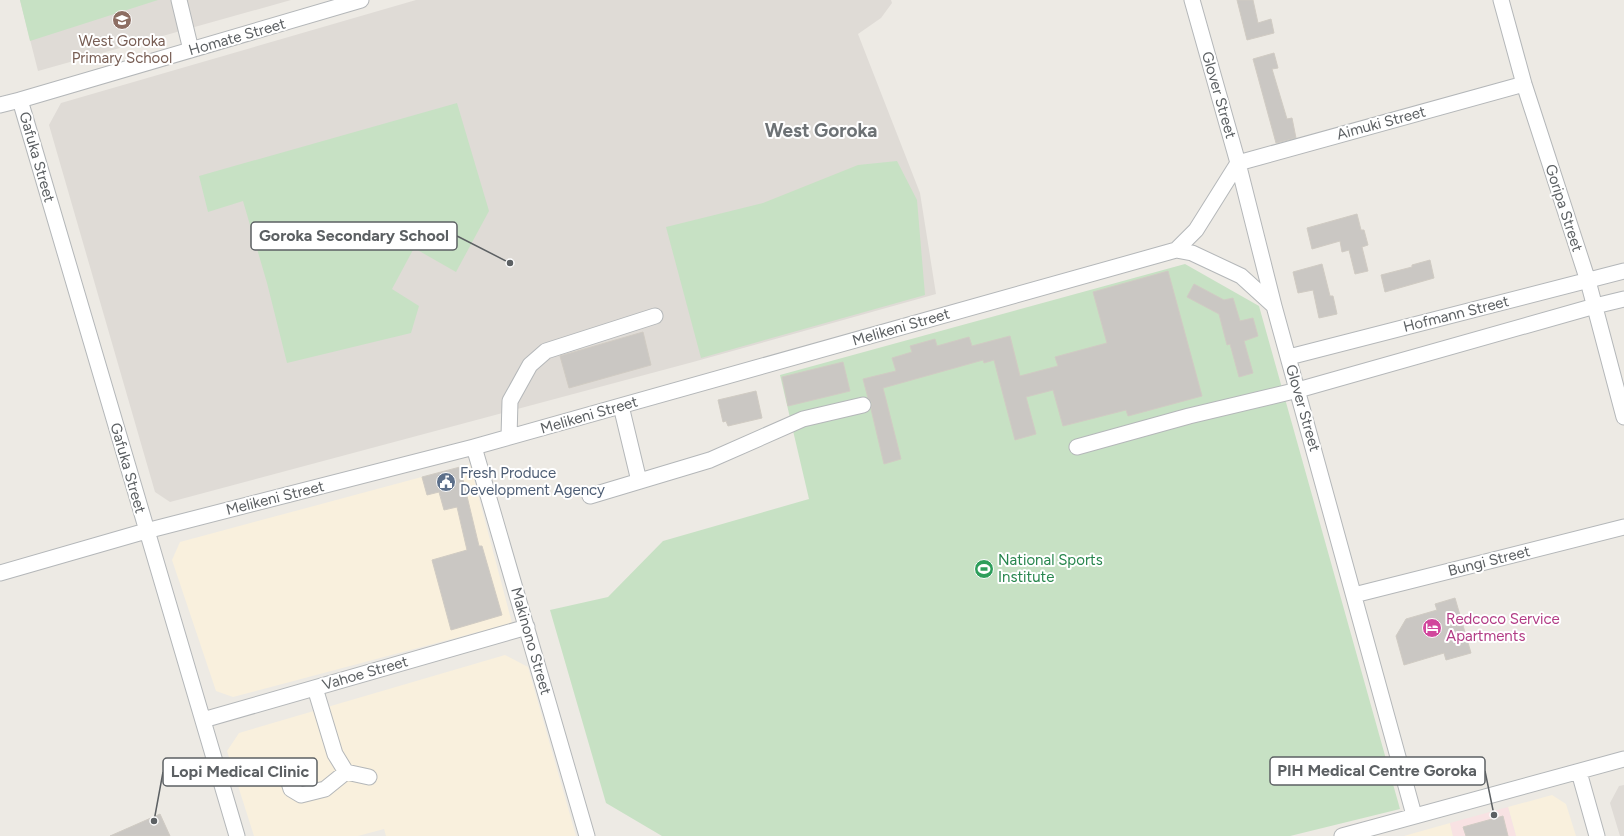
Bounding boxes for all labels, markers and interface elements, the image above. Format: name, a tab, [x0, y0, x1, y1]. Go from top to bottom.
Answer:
school or university icon: West Goroka Primary School	[111, 9, 133, 31]
street label: Homate Street	[186, 14, 288, 59]
place label: West Goroka Primary School	[72, 32, 172, 67]
street label: Glover Street	[1198, 49, 1240, 141]
street label: Aimuki Street	[1335, 102, 1428, 143]
street label: Gafuka Street	[15, 110, 59, 205]
district label: West Goroka	[765, 119, 877, 142]
street label: Goripa Street	[1541, 162, 1587, 254]
callout: Goroka Secondary School	[251, 222, 457, 250]
text: Goroka Secondary School	[259, 226, 449, 245]
street label: Hofmann Street	[1401, 292, 1511, 336]
street label: Melikeni Street	[850, 304, 952, 350]
street label: Glover Street	[1282, 362, 1324, 454]
street label: Melikeni Street	[538, 392, 640, 438]
street label: Gafuka Street	[106, 421, 150, 516]
place label: Fresh Produce Development Agency	[460, 464, 605, 499]
public building icon: Fresh Produce Development Agency	[435, 471, 457, 493]
street label: Melikeni Street	[224, 477, 326, 519]
street label: Bungi Street	[1446, 542, 1532, 580]
place label: National Sports Institute	[998, 551, 1103, 586]
sports icon: National Sports Institute	[973, 558, 995, 580]
street label: Makinono Street	[507, 585, 555, 697]
place label: Redcoco Service Apartments	[1446, 610, 1560, 645]
hotel icon: Redcoco Service Apartments	[1421, 617, 1443, 639]
street label: Vahoe Street	[320, 652, 410, 694]
callout: PIH Medical Centre Goroka	[1270, 757, 1485, 785]
callout: Lopi Medical Clinic	[163, 758, 317, 786]
text: PIH Medical Centre Goroka	[1277, 761, 1477, 780]
text: Lopi Medical Clinic	[171, 762, 310, 781]

